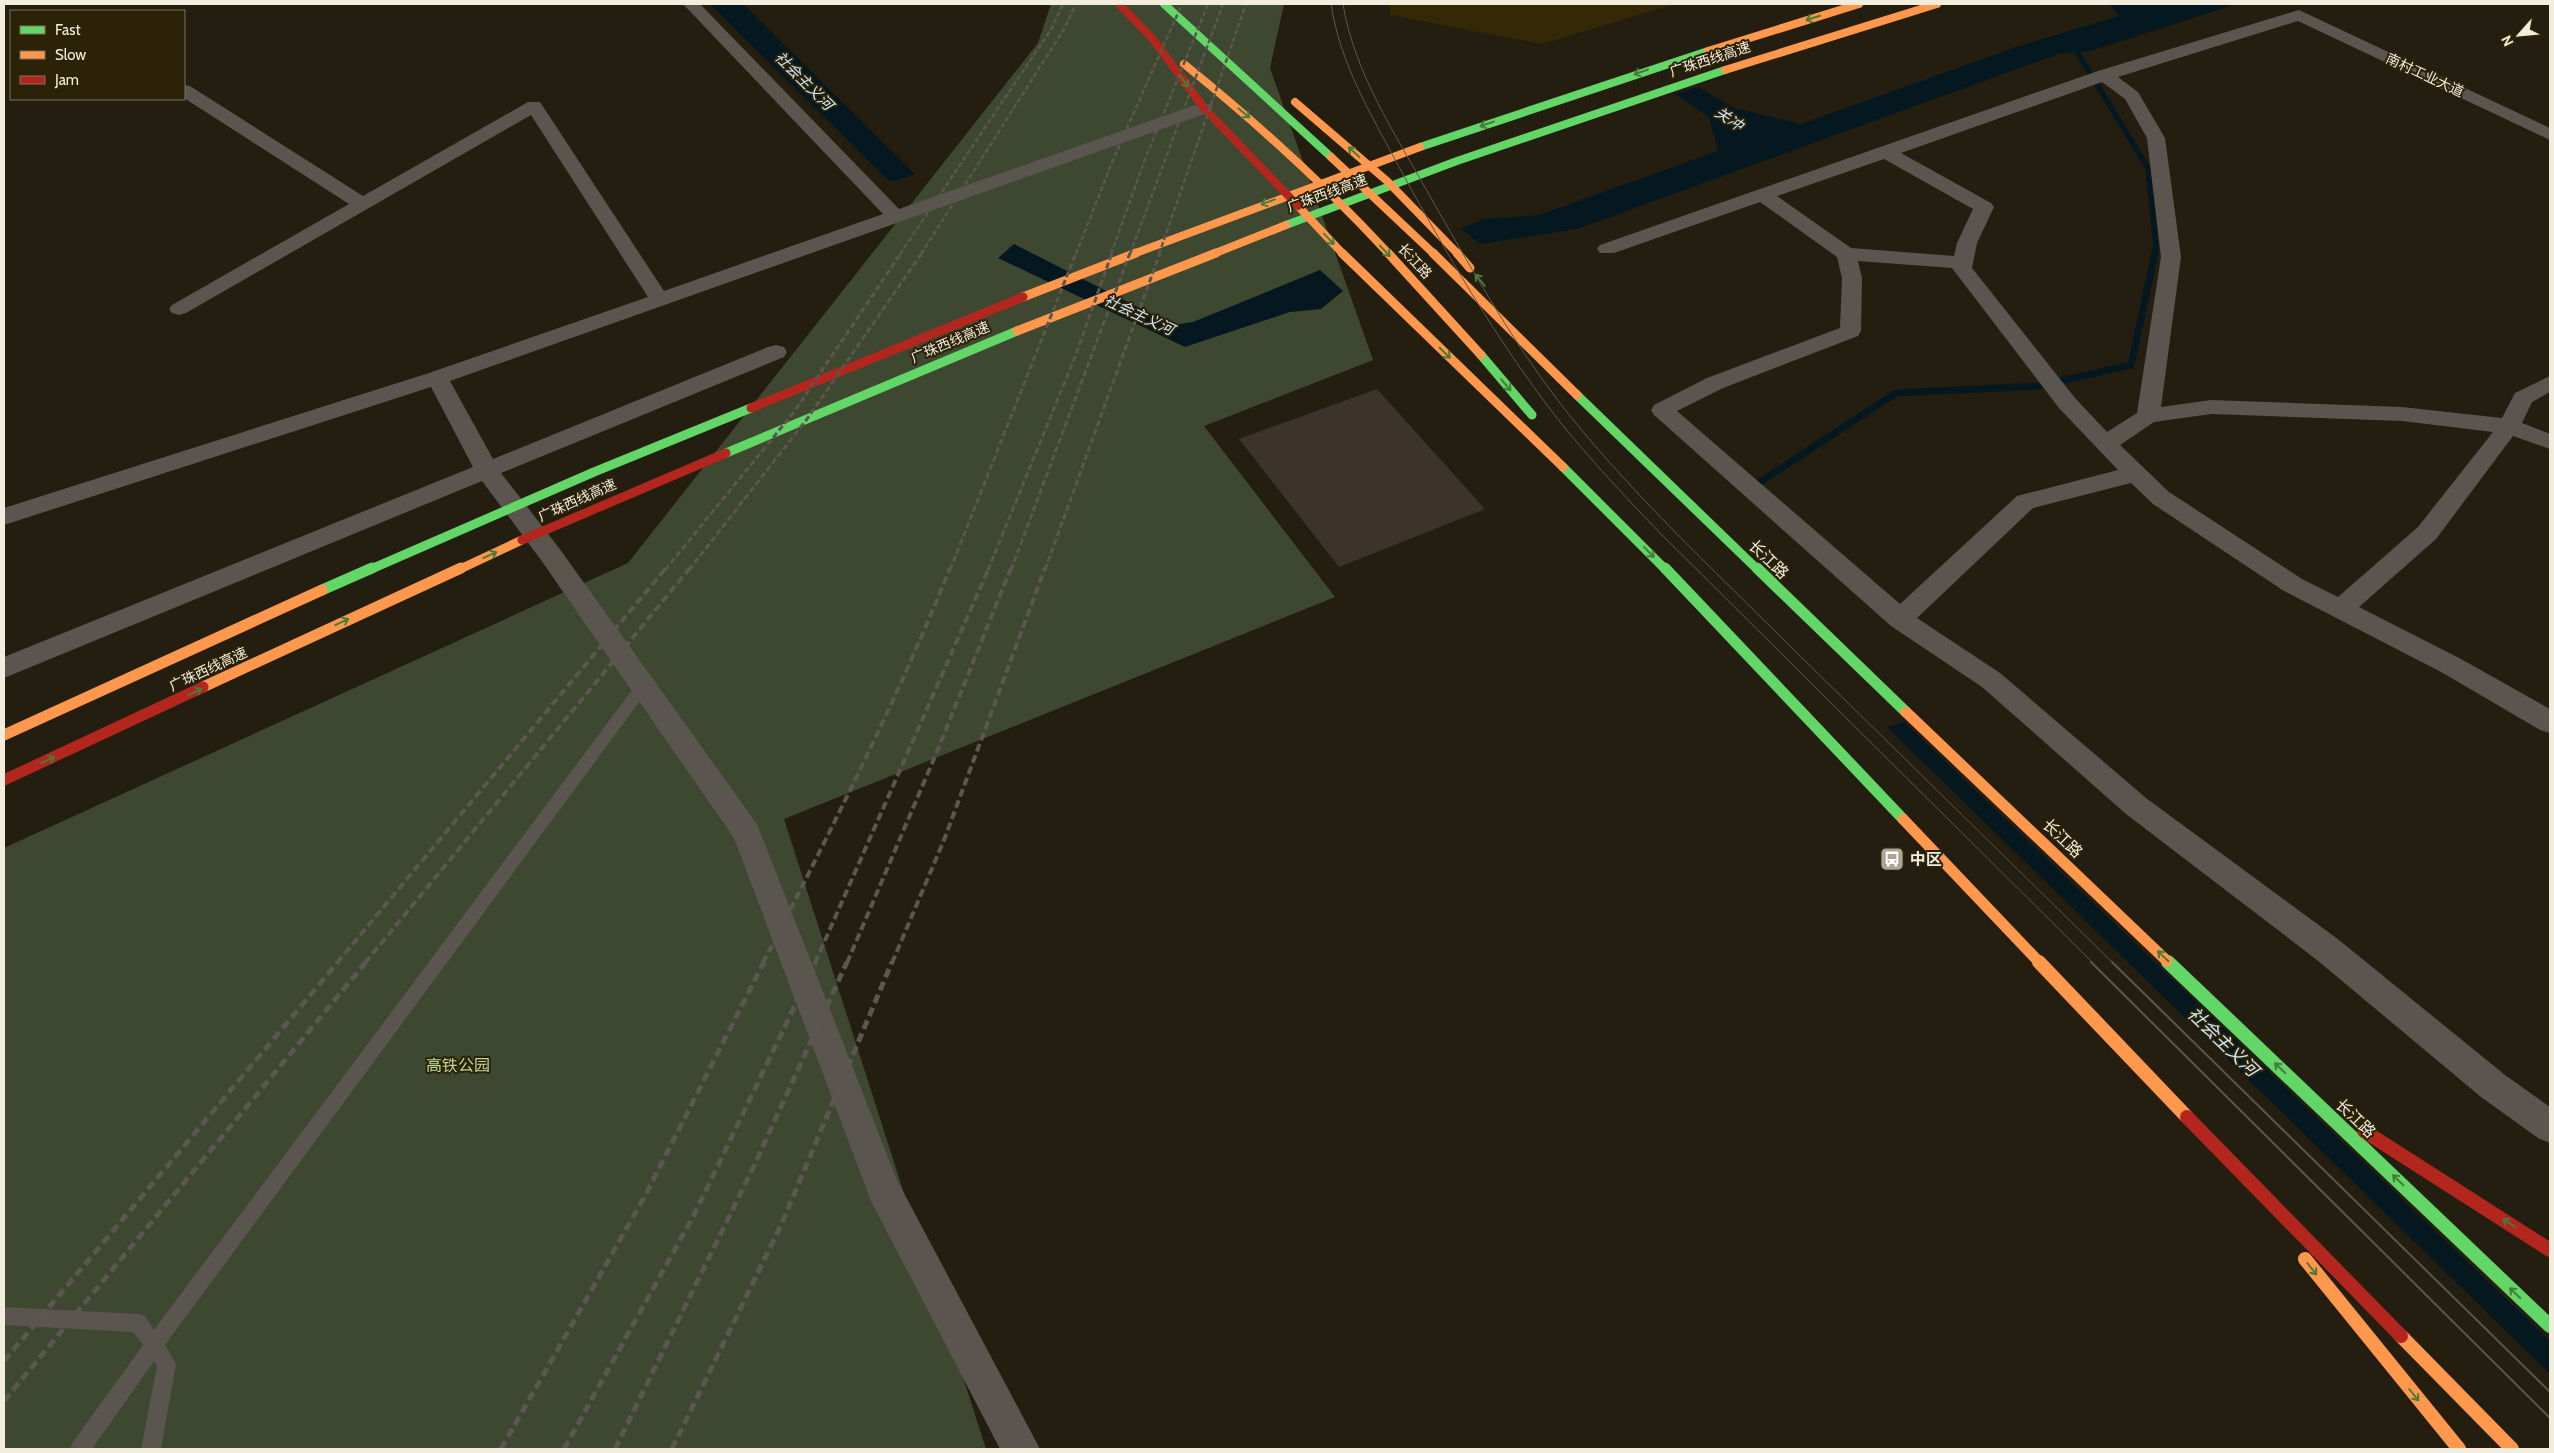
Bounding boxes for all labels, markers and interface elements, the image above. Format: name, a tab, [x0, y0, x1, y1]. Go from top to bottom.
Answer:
legend	[10, 10, 185, 100]
north arrow	[2494, 10, 2544, 60]
one-way arrow	[1805, 13, 1821, 23]
text: Fast	[55, 21, 80, 39]
text: N	[2497, 32, 2518, 49]
street label: 广珠西线高速	[1667, 37, 1753, 81]
text: Slow	[55, 46, 86, 64]
water label: 社会主义河	[771, 48, 839, 116]
street label: 南村工业大道	[2383, 49, 2467, 101]
one-way arrow	[1633, 68, 1649, 78]
text: Jam	[54, 71, 79, 89]
one-way arrow	[1179, 74, 1189, 88]
water label: 关冲	[1712, 103, 1748, 136]
one-way arrow	[1237, 108, 1250, 119]
one-way arrow	[1479, 120, 1495, 130]
one-way arrow	[1348, 146, 1360, 158]
street label: 广珠西线高速	[1284, 170, 1370, 216]
one-way arrow	[1261, 198, 1276, 207]
one-way arrow	[1323, 233, 1335, 246]
street label: 长江路	[1394, 240, 1436, 282]
one-way arrow	[1379, 245, 1391, 257]
one-way arrow	[1474, 274, 1485, 287]
water label: 社会主义河	[1101, 291, 1180, 340]
street label: 广珠西线高速	[908, 317, 992, 367]
one-way arrow	[1439, 347, 1451, 359]
one-way arrow	[1500, 378, 1512, 391]
street label: 广珠西线高速	[535, 475, 619, 525]
street label: 长江路	[1745, 536, 1793, 583]
one-way arrow	[1643, 545, 1655, 558]
one-way arrow	[482, 549, 497, 559]
one-way arrow	[334, 617, 349, 626]
street label: 广珠西线高速	[166, 643, 250, 695]
one-way arrow	[187, 686, 202, 696]
one-way arrow	[40, 755, 55, 764]
street label: 长江路	[2039, 815, 2087, 862]
bus stop icon: 中区	[1879, 846, 1905, 872]
place label: 中区	[1910, 850, 1942, 869]
one-way arrow	[2156, 950, 2169, 962]
water label: 社会主义河	[2183, 1003, 2265, 1083]
park label: 高铁公园	[426, 1056, 490, 1075]
one-way arrow	[2274, 1062, 2287, 1074]
street label: 长江路	[2332, 1095, 2380, 1142]
one-way arrow	[2391, 1174, 2404, 1186]
one-way arrow	[2503, 1218, 2517, 1228]
one-way arrow	[2307, 1262, 2318, 1275]
one-way arrow	[2509, 1287, 2521, 1299]
one-way arrow	[2409, 1389, 2420, 1402]

